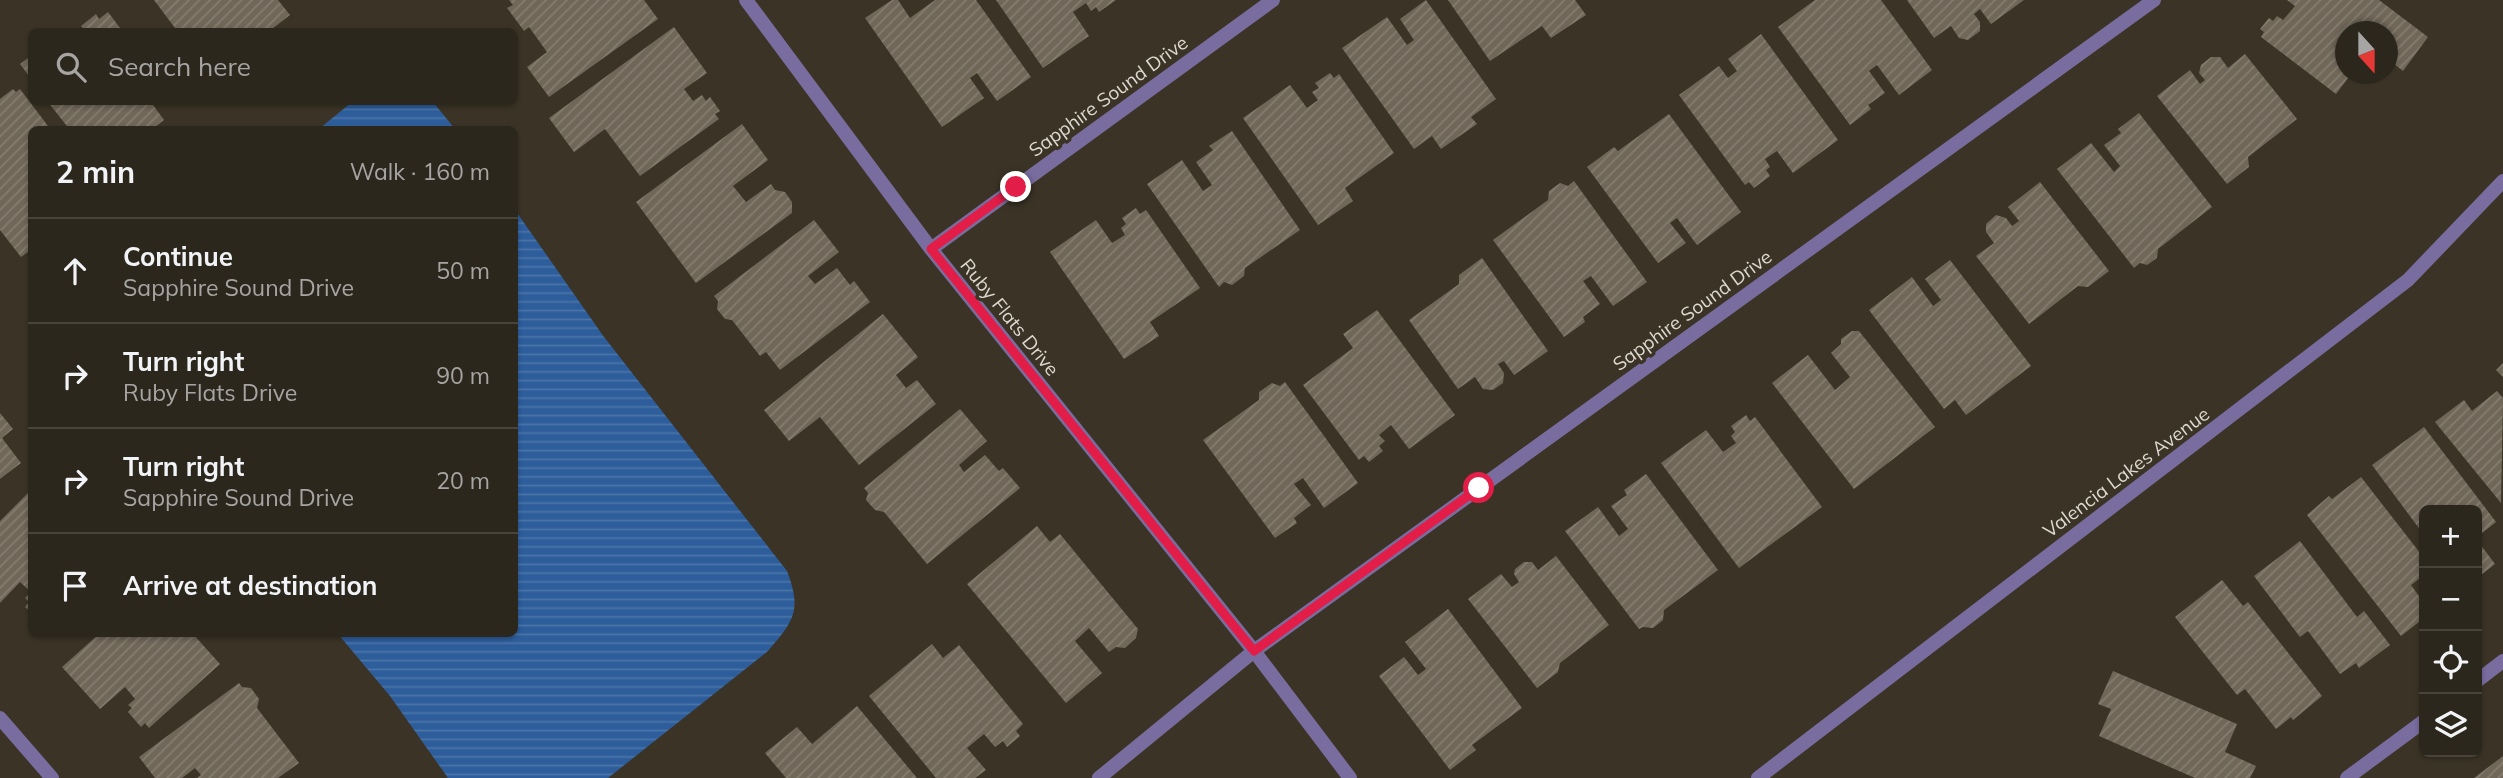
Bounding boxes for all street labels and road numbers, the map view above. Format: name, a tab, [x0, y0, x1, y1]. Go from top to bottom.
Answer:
street label: Sapphire Sound Drive	[1024, 30, 1192, 162]
street label: Sapphire Sound Drive	[1608, 244, 1776, 376]
street label: Ruby Flats Drive	[955, 254, 1065, 380]
street label: Valencia Lakes Avenue	[2038, 402, 2214, 542]

